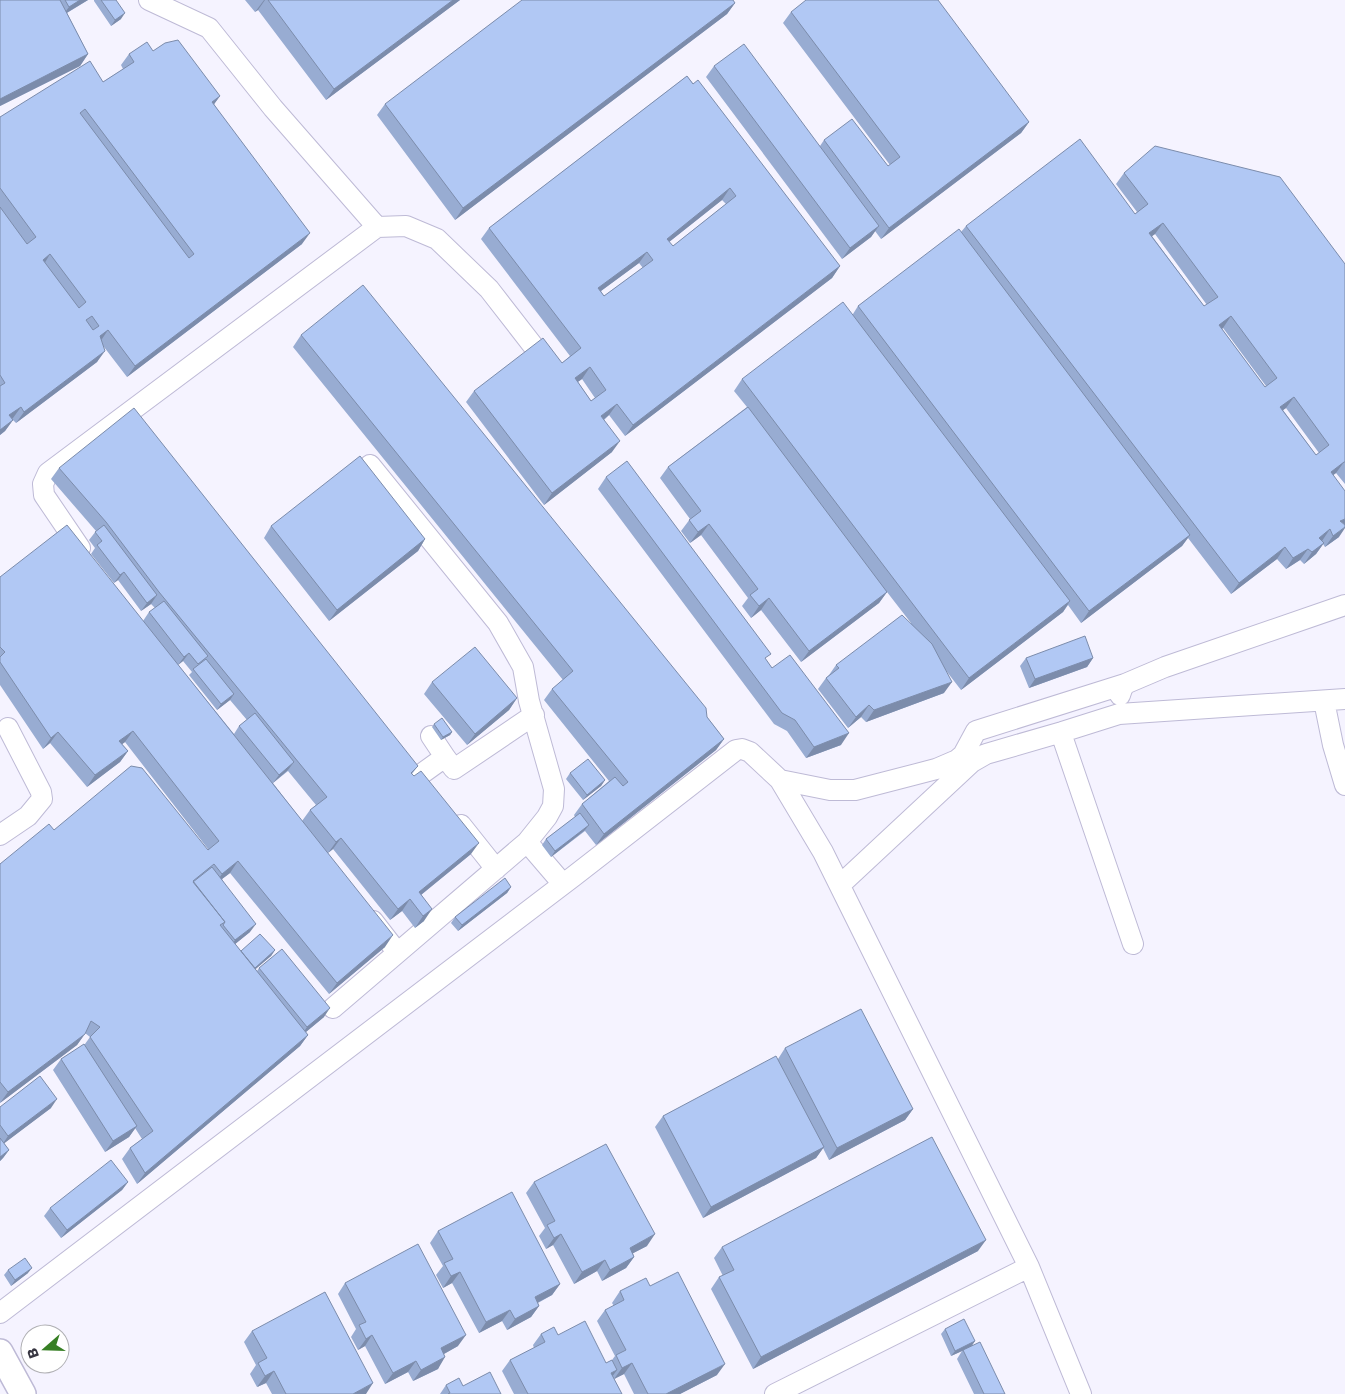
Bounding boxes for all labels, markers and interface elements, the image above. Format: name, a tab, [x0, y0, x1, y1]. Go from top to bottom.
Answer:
north arrow	[20, 1324, 70, 1374]
text: B	[24, 1346, 43, 1361]

